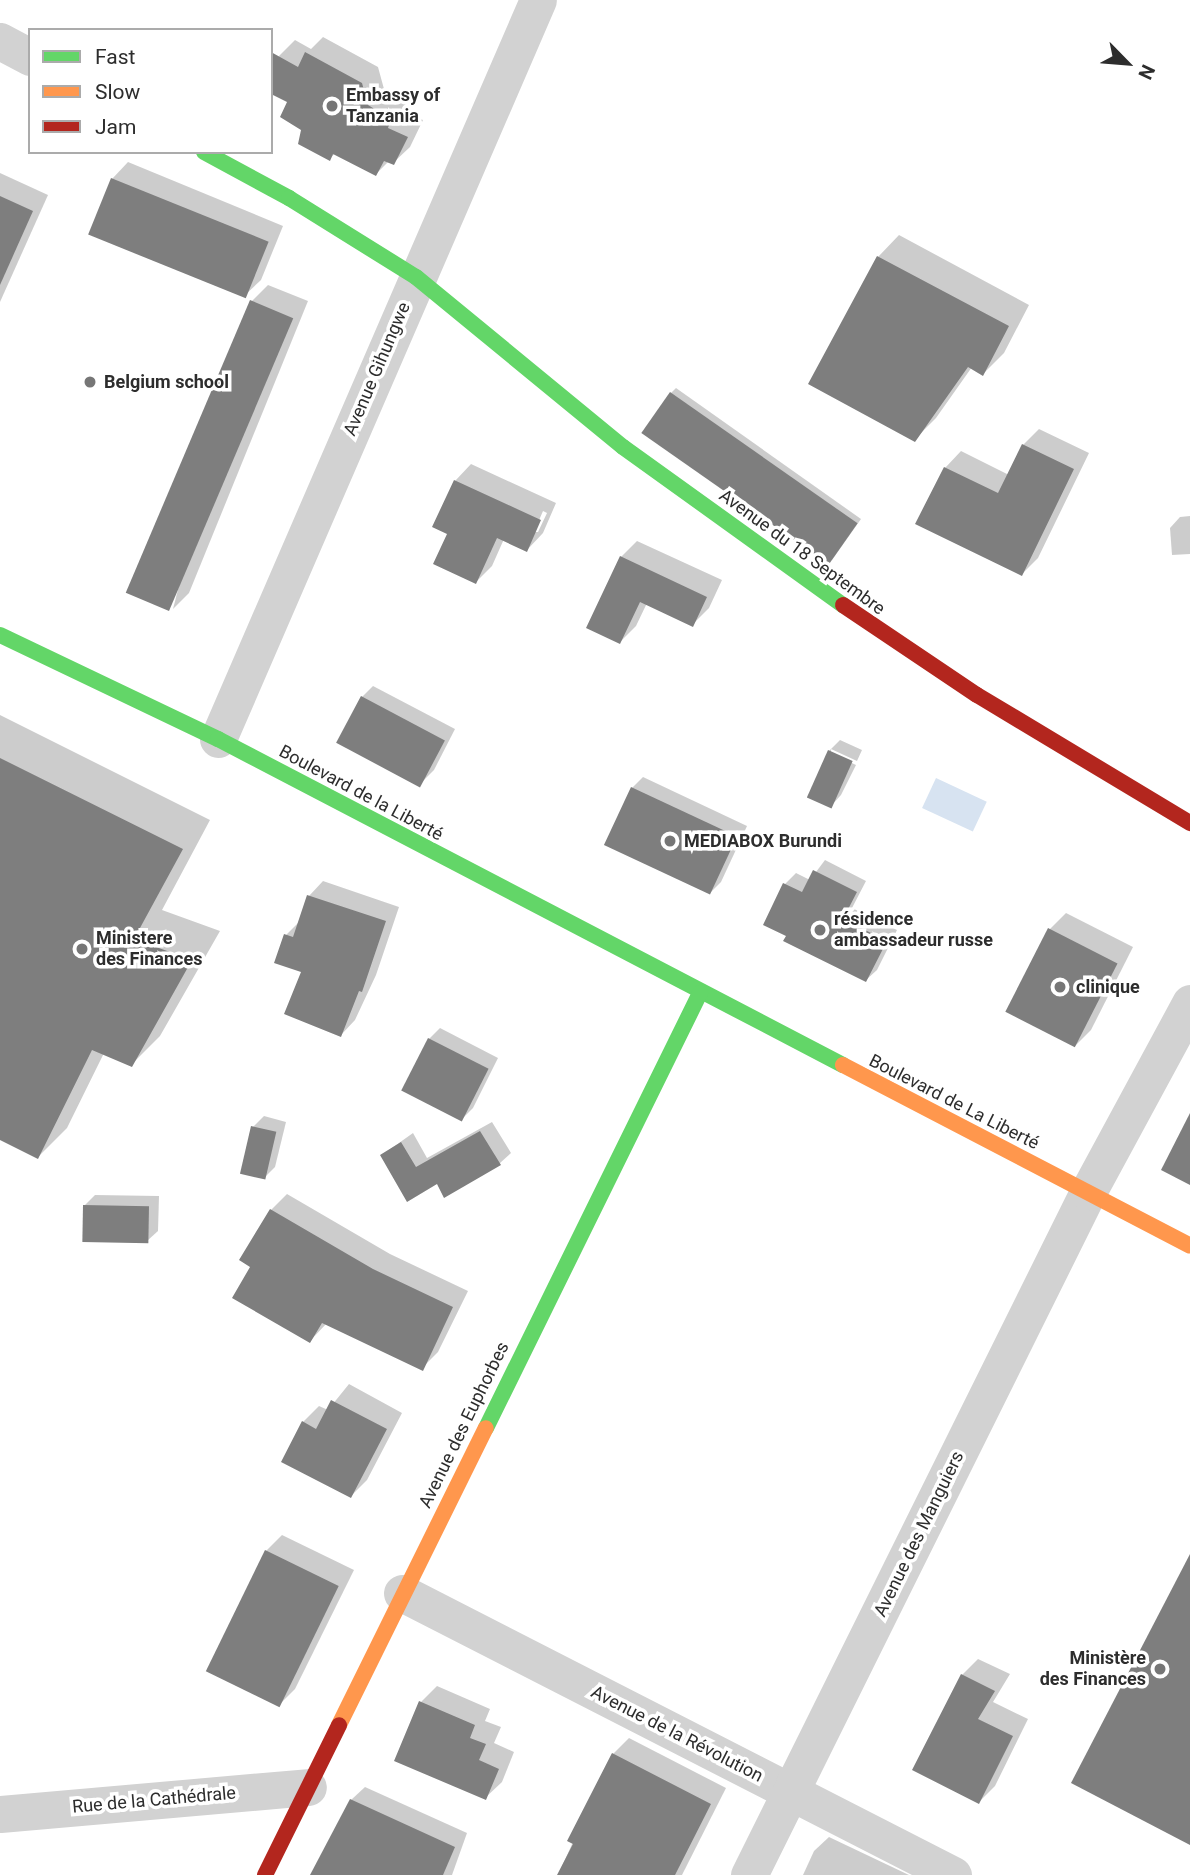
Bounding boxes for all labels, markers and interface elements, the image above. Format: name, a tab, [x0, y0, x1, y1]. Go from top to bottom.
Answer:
legend	[28, 28, 273, 154]
north arrow	[1092, 28, 1162, 98]
text: Fast	[95, 45, 135, 69]
text: N	[1133, 61, 1160, 83]
text: Slow	[95, 80, 140, 104]
place label: Embassy of Tanzania	[346, 85, 440, 128]
marker: Embassy of Tanzania	[324, 98, 340, 114]
text: Jam	[95, 115, 136, 139]
street label: Avenue Gihungwe	[339, 299, 415, 439]
place label: Belgium school	[104, 371, 229, 393]
marker: Belgium school	[82, 374, 98, 390]
street label: Avenue du 18 Septembre	[715, 485, 889, 619]
street label: Boulevard de la Liberté	[275, 741, 447, 845]
place label: MEDIABOX Burundi	[684, 830, 842, 852]
marker: MEDIABOX Burundi	[662, 833, 678, 849]
place label: résidence ambassadeur russe	[834, 909, 993, 951]
marker: résidence ambassadeur russe	[812, 922, 828, 938]
place label: Ministere des Finances	[96, 928, 202, 970]
marker: Ministere des Finances	[74, 941, 90, 957]
place label: clinique	[1076, 976, 1140, 998]
marker: clinique	[1050, 977, 1070, 997]
street label: Boulevard de La Liberté	[865, 1050, 1043, 1154]
street label: Avenue des Euphorbes	[414, 1338, 514, 1512]
street label: Avenue des Manguiers	[869, 1448, 969, 1620]
place label: Ministère des Finances	[1040, 1648, 1146, 1690]
marker: Ministère des Finances	[1152, 1661, 1168, 1677]
street label: Avenue de la Révolution	[587, 1681, 767, 1787]
street label: Rue de la Cathédrale	[71, 1782, 237, 1818]

